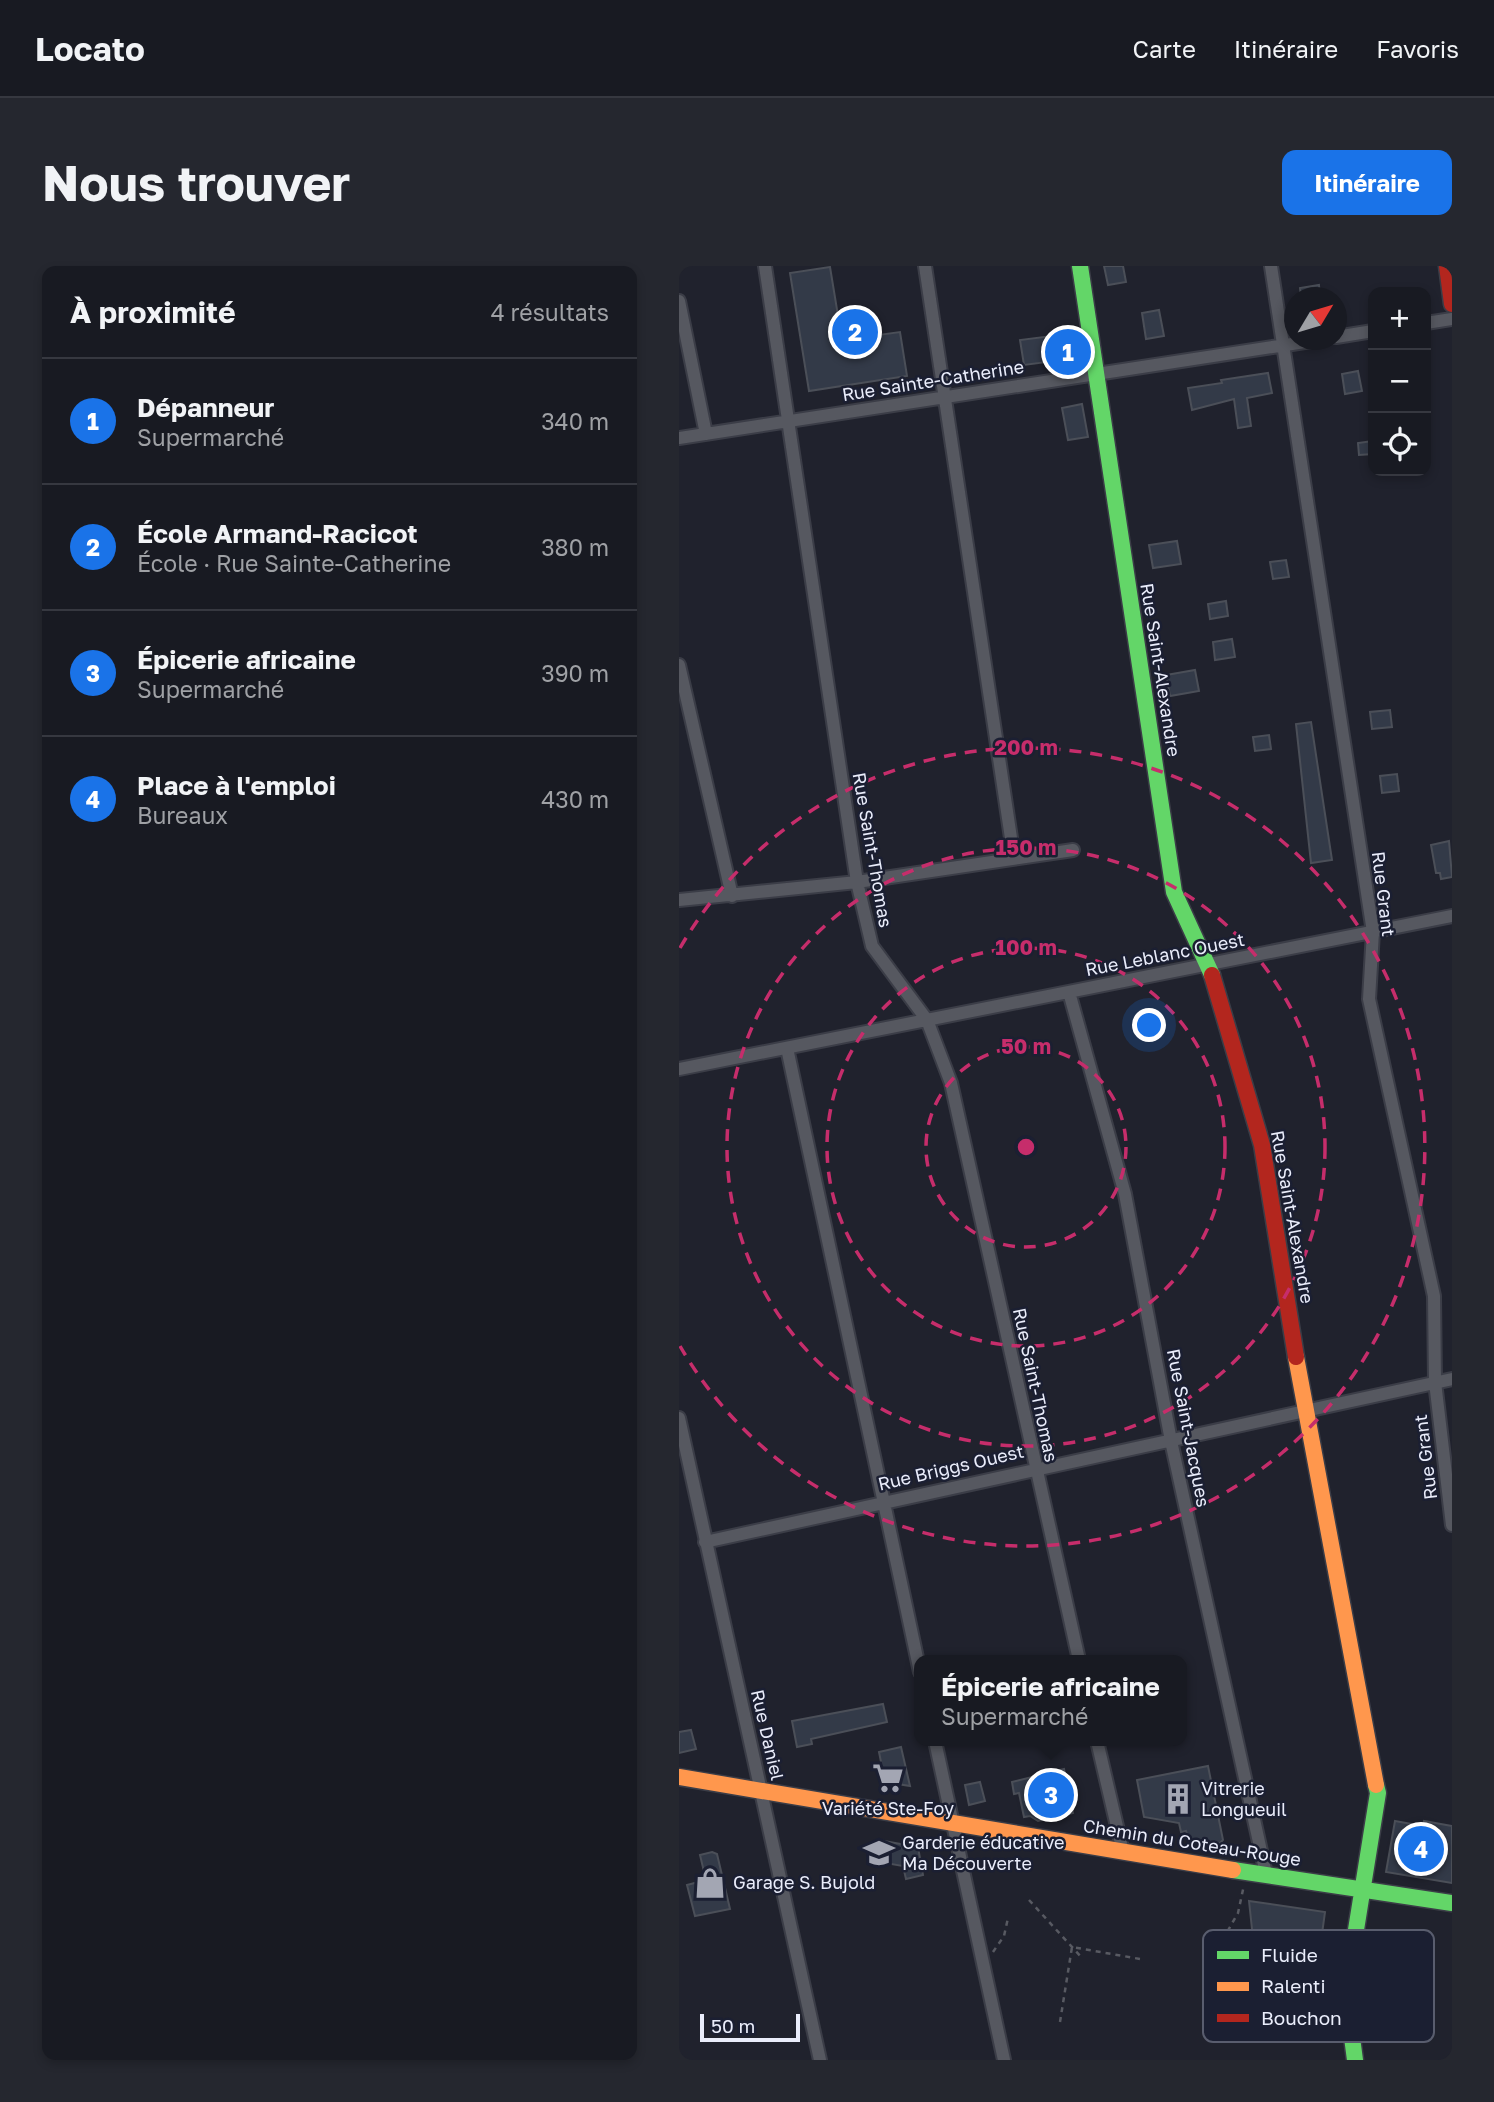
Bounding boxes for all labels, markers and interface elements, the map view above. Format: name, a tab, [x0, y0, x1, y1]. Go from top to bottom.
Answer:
text: Locato	[35, 29, 145, 68]
text: Carte	[1133, 34, 1196, 63]
text: Itinéraire	[1234, 34, 1338, 63]
text: Favoris	[1376, 34, 1459, 63]
button: Itinéraire	[1282, 150, 1452, 215]
text: Nous trouver	[42, 153, 350, 212]
north arrow	[1284, 287, 1347, 350]
map controls	[1368, 287, 1431, 476]
button: +	[1368, 287, 1431, 350]
text: À proximité	[70, 294, 236, 330]
text: 4 résultats	[491, 298, 609, 326]
pin: 2	[832, 306, 878, 358]
pin: 1	[1045, 326, 1091, 378]
button: −	[1368, 350, 1431, 413]
street label: Rue Sainte-Catherine	[840, 355, 1025, 405]
text: Dépanneur	[137, 392, 274, 423]
text: 1	[87, 407, 99, 435]
text: 340 m	[541, 407, 609, 435]
button: locate	[1368, 413, 1431, 476]
text: Supermarché	[137, 423, 284, 451]
text: École Armand-Racicot	[137, 518, 418, 549]
text: 2	[86, 533, 100, 561]
text: 380 m	[541, 533, 609, 561]
text: École · Rue Sainte-Catherine	[137, 549, 451, 577]
street label: Rue Saint-Alexandre	[1136, 581, 1186, 758]
text: Épicerie africaine	[137, 644, 356, 675]
text: 3	[86, 659, 100, 687]
text: 390 m	[541, 659, 609, 687]
text: Supermarché	[137, 675, 284, 703]
text: 200 m	[994, 734, 1058, 760]
text: Place à l'emploi	[137, 770, 336, 801]
street label: Rue Saint-Thomas	[849, 771, 897, 929]
text: 4	[86, 785, 100, 813]
text: 430 m	[541, 785, 609, 813]
text: Bureaux	[137, 801, 228, 829]
text: 150 m	[996, 834, 1056, 860]
street label: Rue Grant	[1368, 850, 1400, 938]
street label: Rue Leblanc Ouest	[1083, 928, 1246, 980]
text: 100 m	[995, 934, 1057, 960]
your location	[1132, 1008, 1166, 1042]
text: 50 m	[1001, 1033, 1051, 1059]
street label: Rue Saint-Alexandre	[1267, 1129, 1319, 1305]
centre of rings	[1014, 1135, 1038, 1159]
street label: Rue Saint-Thomas	[1009, 1306, 1063, 1464]
street label: Rue Saint-Jacques	[1163, 1347, 1215, 1509]
street label: Rue Grant	[1409, 1413, 1441, 1501]
street label: Rue Briggs Ouest	[876, 1440, 1026, 1495]
popup	[914, 1655, 1187, 1746]
text: Épicerie africaine	[941, 1671, 1160, 1702]
street label: Rue Daniel	[747, 1687, 789, 1783]
text: Supermarché	[941, 1702, 1088, 1730]
supermarket icon: Variété Ste-Foy	[871, 1761, 905, 1795]
pin: 3	[1028, 1769, 1074, 1821]
place label: Vitrerie Longueuil	[1201, 1777, 1287, 1820]
building icon: Vitrerie Longueuil	[1161, 1782, 1195, 1816]
place label: Variété Ste-Foy	[822, 1797, 954, 1819]
street label: Chemin du Coteau-Rouge	[1082, 1814, 1303, 1870]
pin: 4	[1398, 1823, 1444, 1875]
place label: Garderie éducative Ma Découverte	[902, 1831, 1064, 1874]
school or university icon: Garderie éducative Ma Découverte	[862, 1836, 896, 1870]
shop icon: Garage S. Bujold	[693, 1866, 727, 1900]
place label: Garage S. Bujold	[733, 1871, 875, 1893]
legend	[1203, 1930, 1434, 2042]
text: Fluide	[1261, 1943, 1318, 1966]
text: Ralenti	[1261, 1974, 1326, 1997]
text: Bouchon	[1261, 2006, 1342, 2029]
scale bar	[700, 2011, 800, 2043]
text: 50 m	[711, 2014, 755, 2037]

